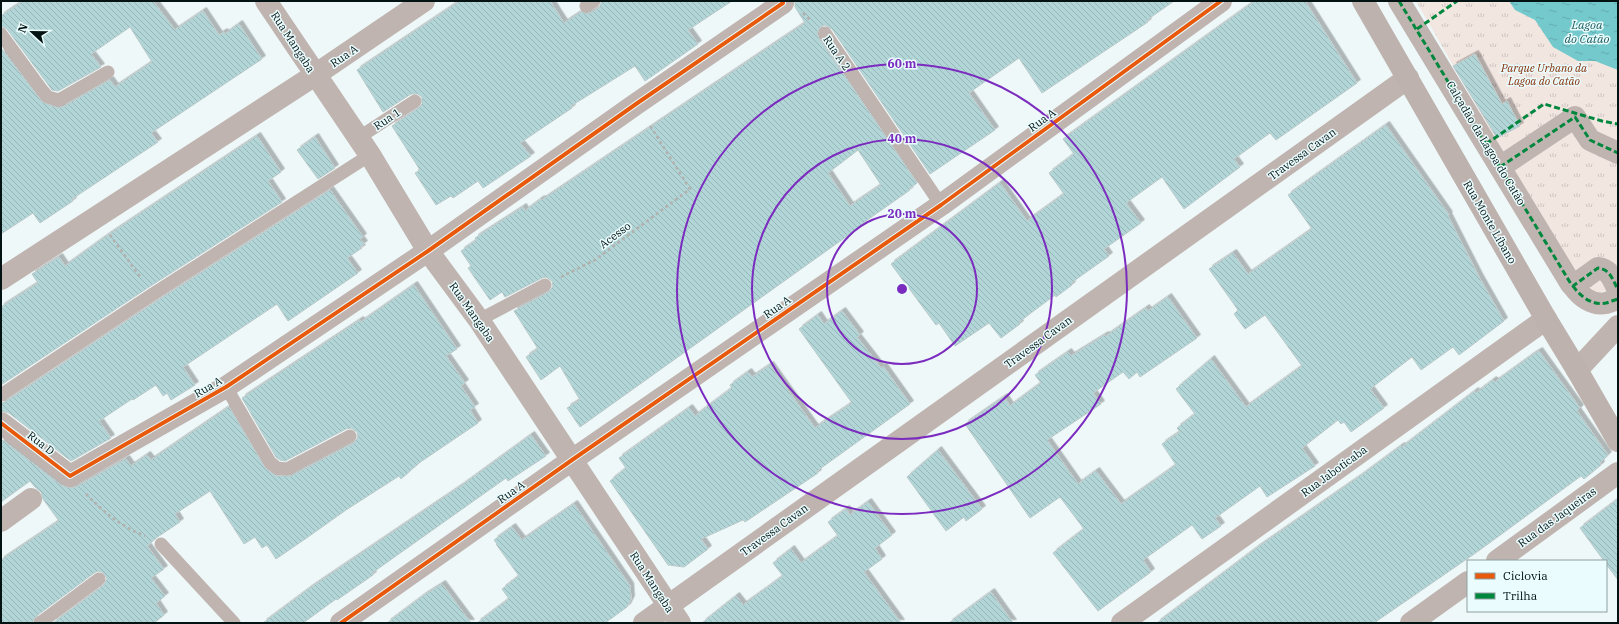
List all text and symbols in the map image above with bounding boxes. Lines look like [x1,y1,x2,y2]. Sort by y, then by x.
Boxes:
street label: Rua Mangaba [268,9,318,75]
north arrow [12,12,52,52]
water label: Lagoa do Catão [1564,17,1610,46]
text: N [15,21,31,35]
street label: Rua A 2 [820,33,854,73]
street label: Rua A [328,41,361,70]
text: 60 m [888,56,917,71]
park label: Parque Urbano da Lagoa do Catão [1500,61,1587,88]
street label: Calçadão da Lagoa do Catão [1443,78,1529,208]
street label: Rua 1 [371,105,403,133]
street label: Rua A [1026,105,1059,135]
street label: Travessa Cavan [1265,125,1339,183]
text: 40 m [888,131,917,146]
street label: Rua Monte Líbano [1460,178,1520,266]
text: 20 m [888,206,917,221]
street label: Acesso [596,219,634,251]
street label: Rua Mangaba [446,279,498,345]
centre of rings [895,282,909,296]
street label: Rua A [761,292,794,321]
street label: Travessa Cavan [1001,313,1075,371]
street label: Rua A [191,373,225,401]
street label: Rua D [25,428,57,458]
street label: Rua Jaboticaba [1298,442,1370,500]
street label: Rua A [495,477,528,506]
street label: Rua das Jaqueiras [1515,484,1599,550]
street label: Travessa Cavan [737,501,811,559]
street label: Rua Mangaba [627,549,677,615]
legend [1467,560,1607,612]
text: Ciclovia [1503,568,1548,583]
text: Trilha [1503,588,1538,603]

